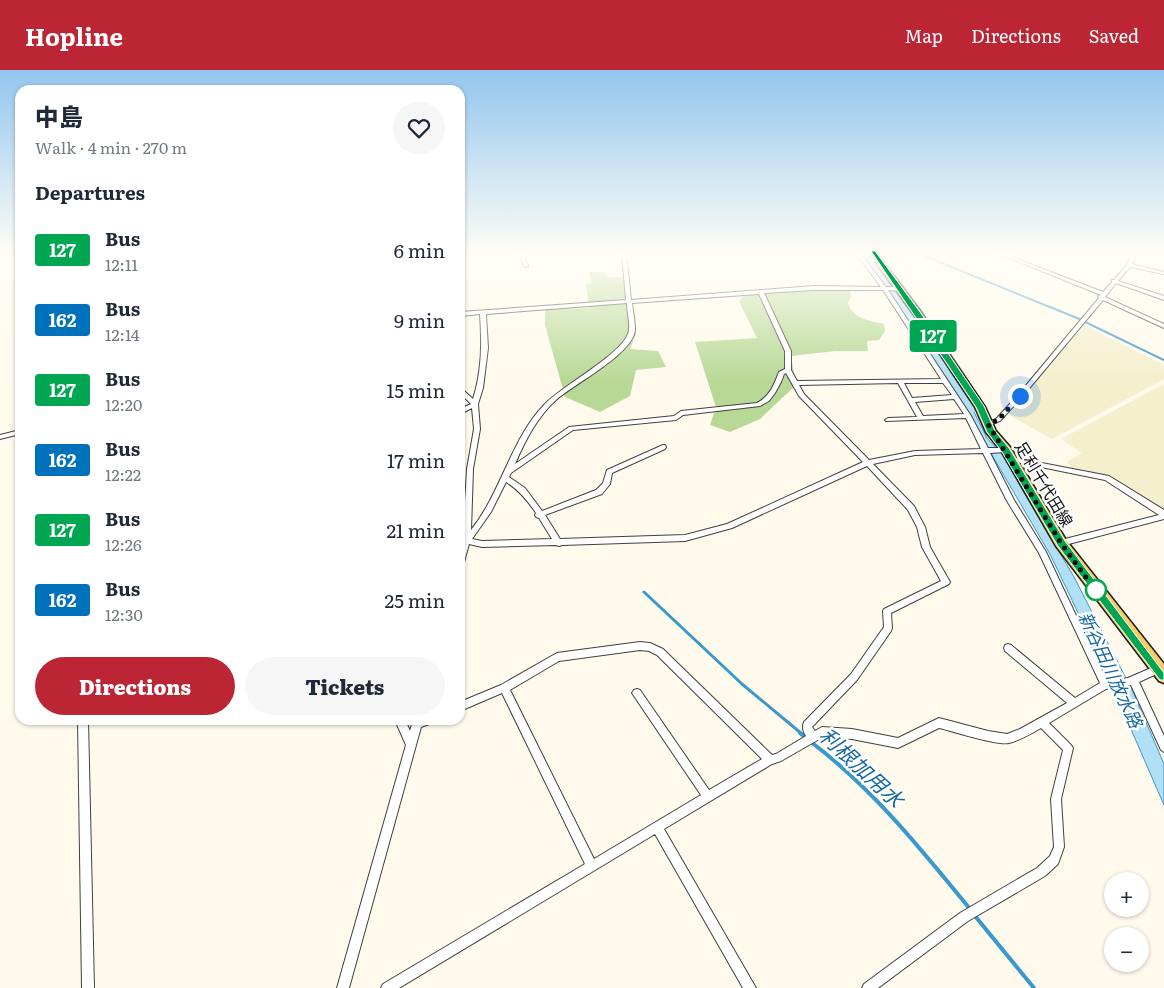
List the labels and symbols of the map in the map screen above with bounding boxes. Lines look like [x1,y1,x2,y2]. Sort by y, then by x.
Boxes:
line badge: 127 [904,320,962,352]
your location [1008,384,1033,409]
street label: 足利千代田線 [1010,436,1080,531]
unlabelled marker [1085,579,1107,601]
water label: 新谷田川放水路 [1072,607,1151,734]
water label: 利根加用水 [814,719,913,815]

